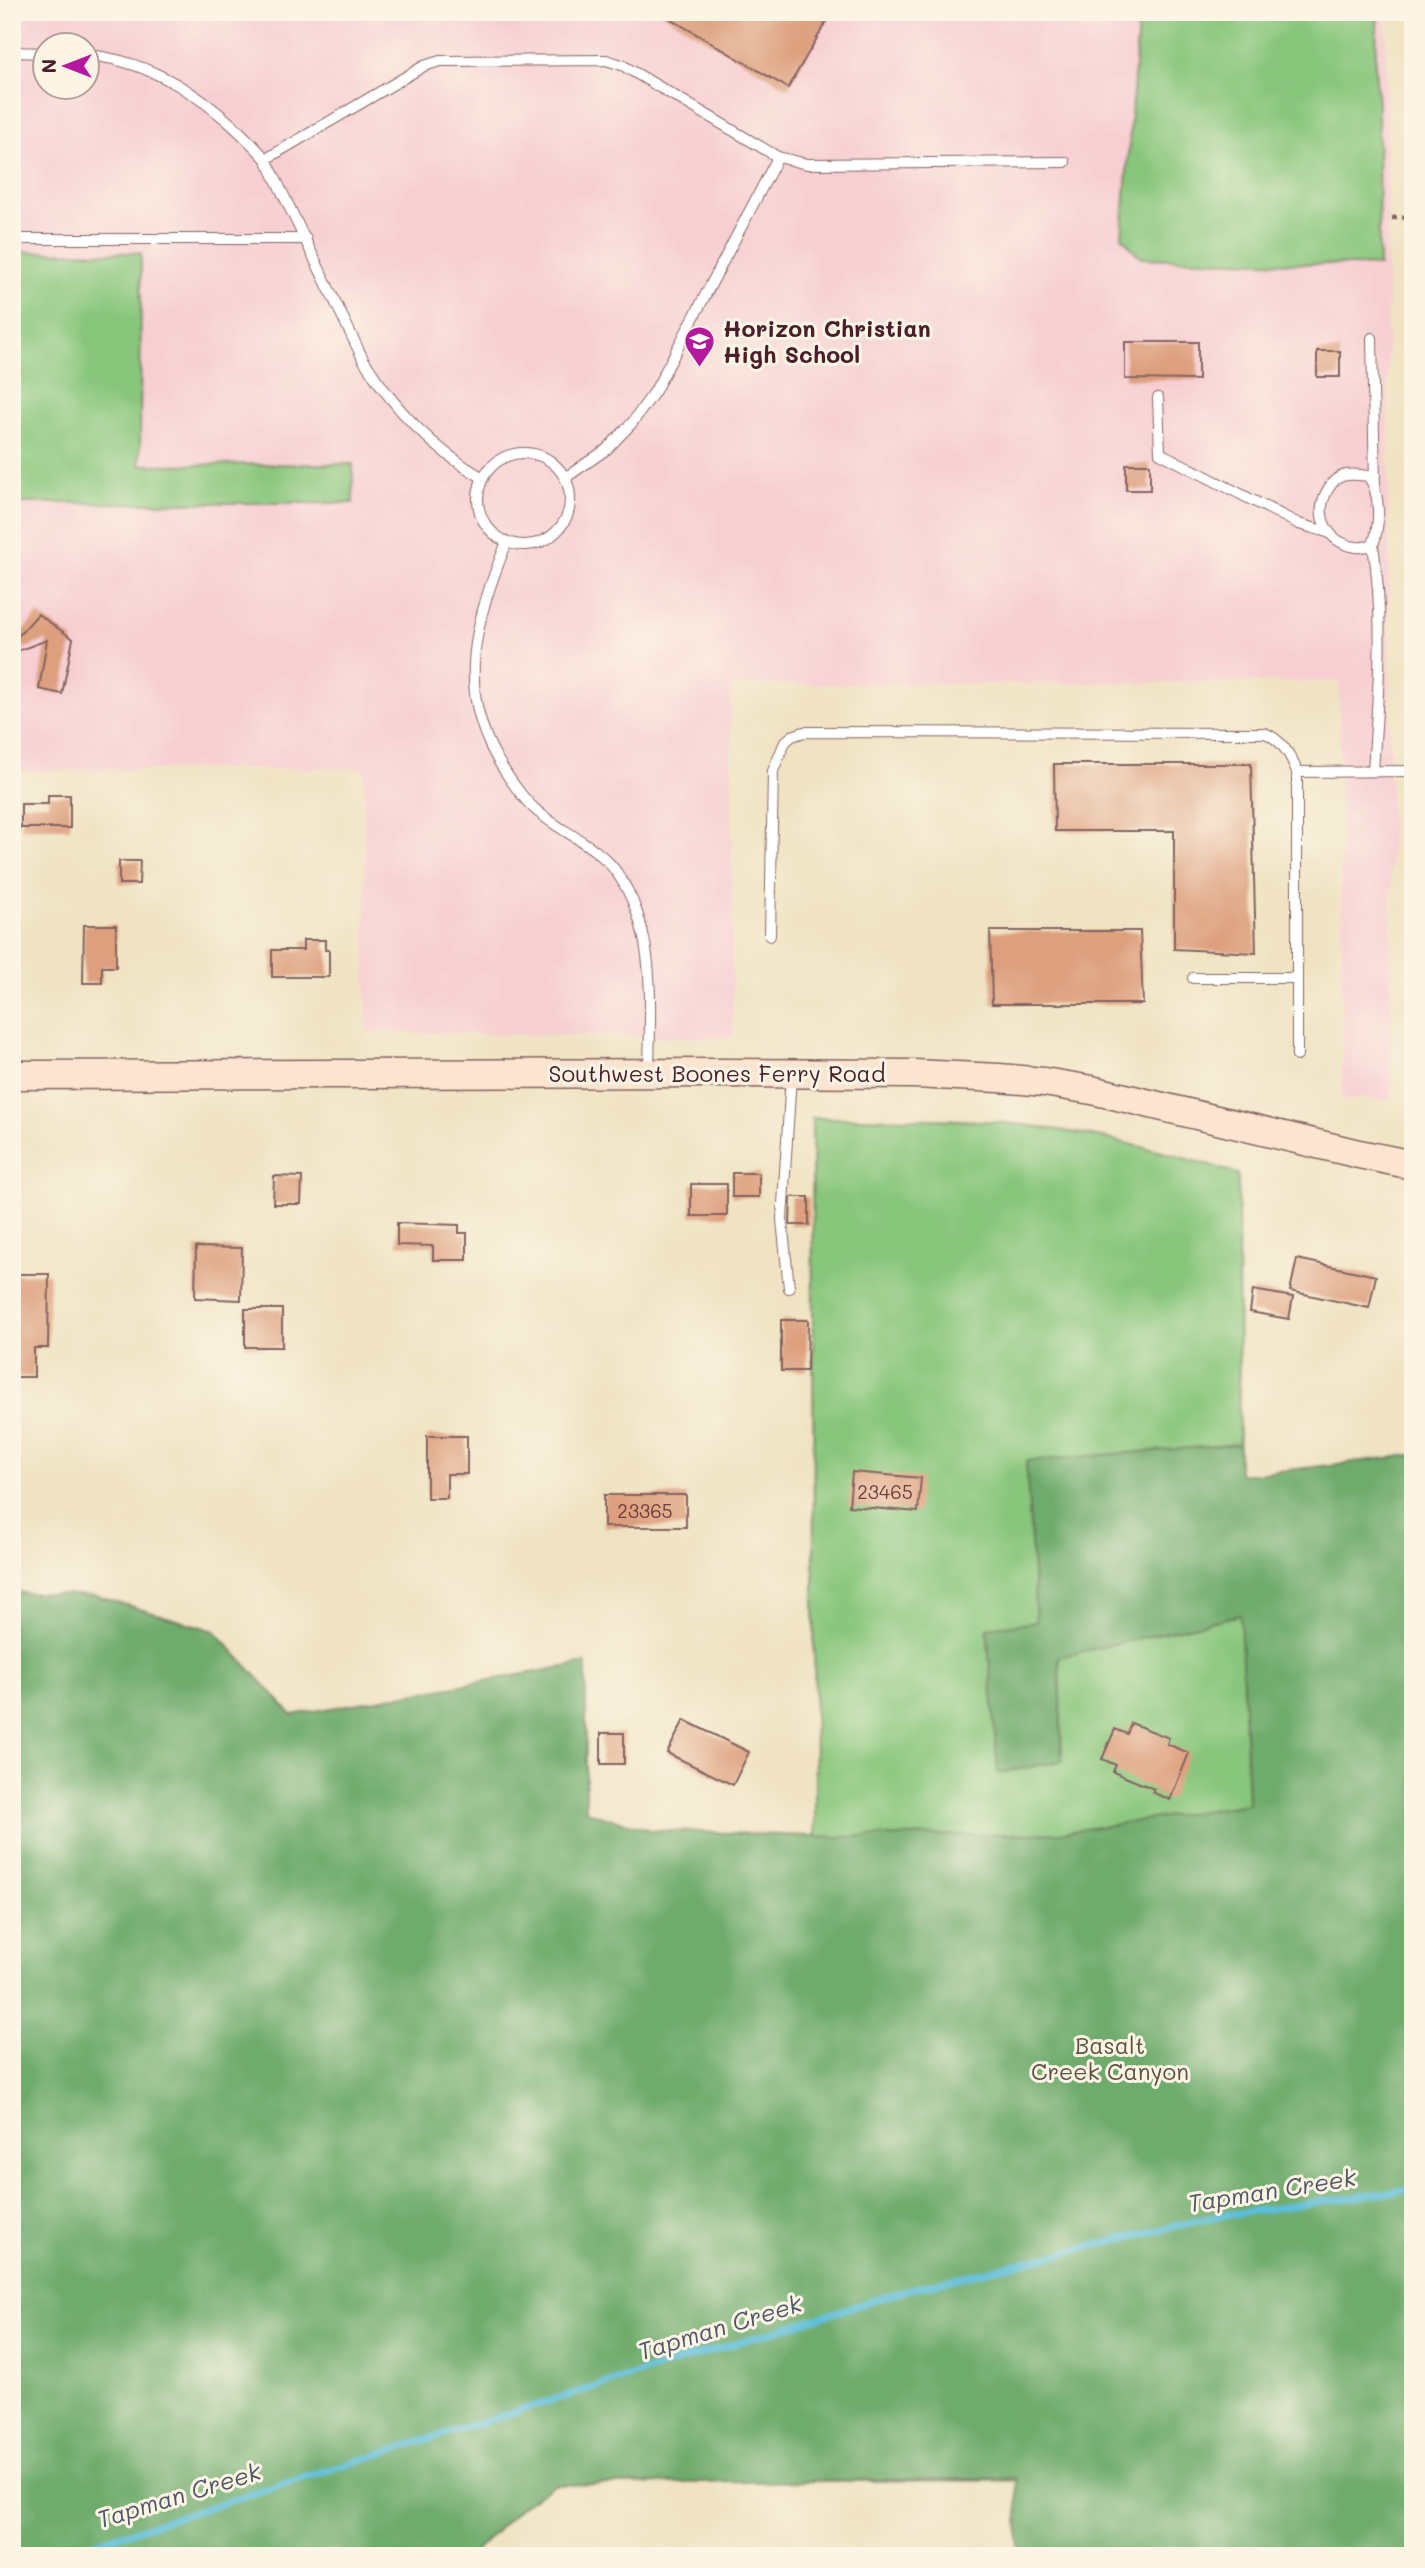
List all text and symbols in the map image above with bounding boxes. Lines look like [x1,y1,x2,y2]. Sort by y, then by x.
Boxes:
north arrow [32,32,102,102]
text: N [36,59,61,73]
place label: Horizon Christian High School [723,313,931,369]
school or university icon: Horizon Christian High School [683,325,717,369]
street label: Southwest Boones Ferry Road [549,1058,885,1088]
house number: 23465 [857,1479,913,1504]
house number: 23365 [617,1498,673,1523]
park label: Basalt Creek Canyon [1031,2030,1189,2086]
water label: Tapman Creek [1185,2161,1359,2218]
water label: Tapman Creek [634,2287,806,2366]
water label: Tapman Creek [93,2455,265,2534]

